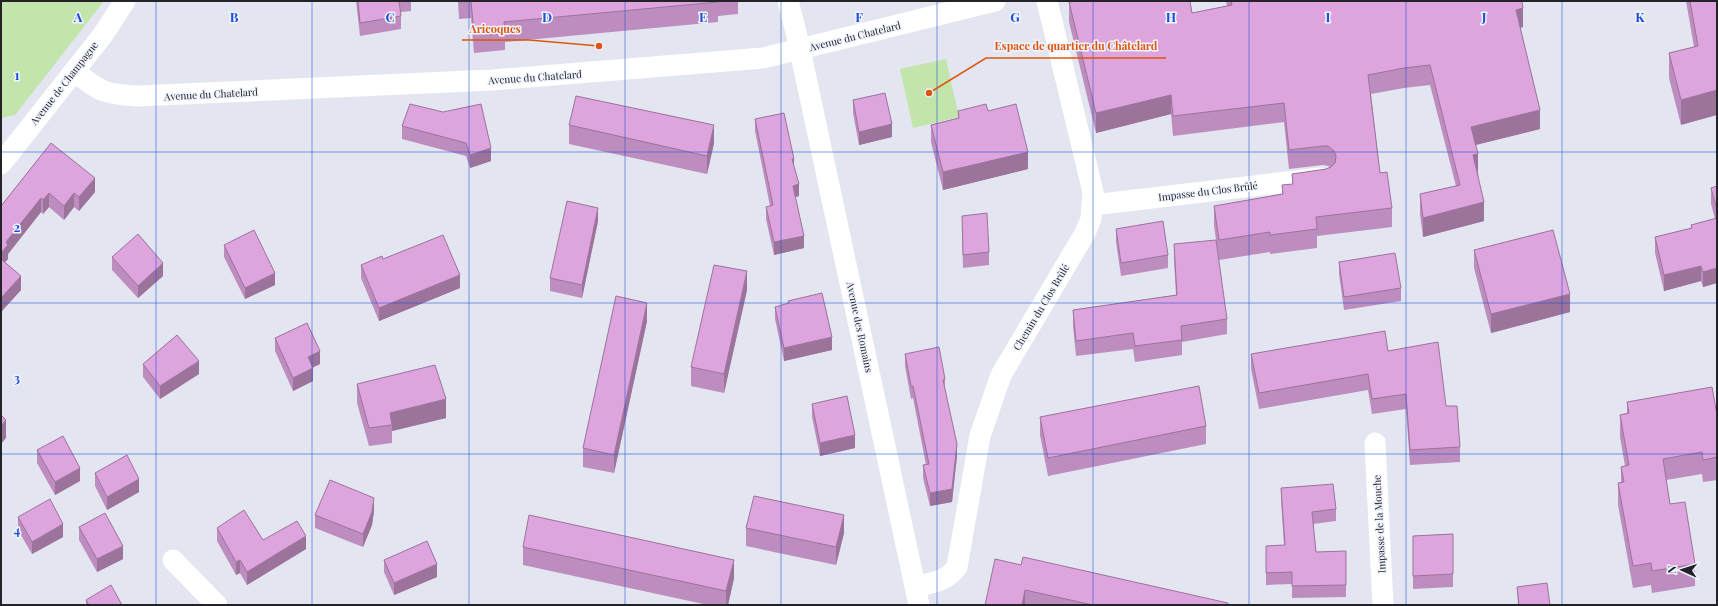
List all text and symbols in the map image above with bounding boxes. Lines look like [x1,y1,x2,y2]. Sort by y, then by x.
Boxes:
text: A [73,8,83,25]
text: B [230,8,239,25]
text: C [385,8,395,25]
text: D [542,8,552,25]
text: E [699,8,707,25]
text: F [855,8,863,25]
text: G [1010,8,1020,25]
text: H [1166,8,1176,25]
text: I [1326,8,1331,25]
text: J [1481,8,1487,25]
text: K [1635,8,1645,25]
callout: Aricoques [462,17,529,40]
street label: Avenue du Chatelard [807,18,902,54]
text: Aricoques [468,21,521,36]
callout: Espace de quartier du Châtelard [986,35,1166,58]
street label: Avenue de Champagne [26,38,101,129]
text: Espace de quartier du Châtelard [995,38,1158,53]
text: 1 [15,66,20,83]
street label: Avenue du Chatelard [487,67,582,87]
street label: Avenue du Chatelard [163,85,258,103]
street label: Impasse du Clos Brûlé [1158,178,1258,204]
text: 2 [14,218,21,235]
street label: Chemin du Clos Brûlé [1010,261,1072,353]
street label: Avenue des Romains [843,279,876,374]
text: 3 [14,369,20,386]
street label: Impasse de la Mouche [1369,474,1389,574]
text: 4 [14,521,21,538]
north arrow [1662,550,1702,590]
text: N [1664,565,1679,574]

